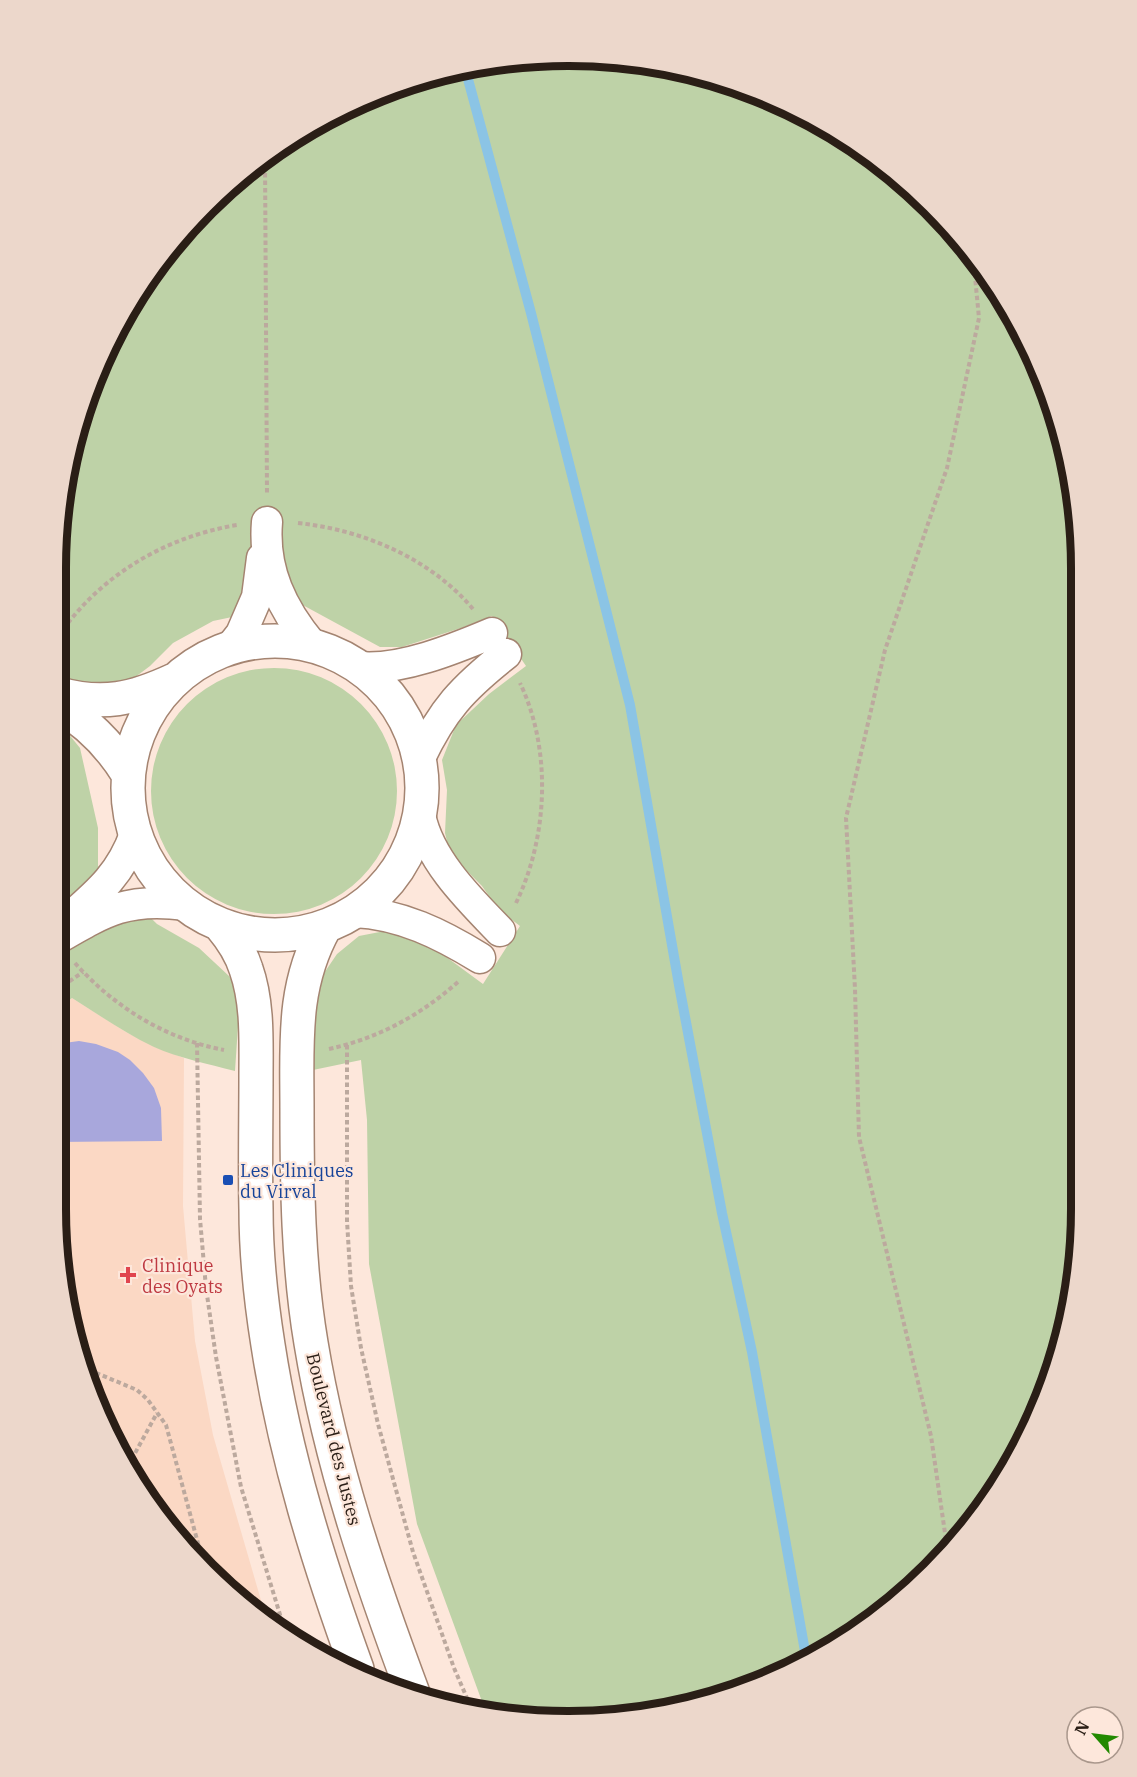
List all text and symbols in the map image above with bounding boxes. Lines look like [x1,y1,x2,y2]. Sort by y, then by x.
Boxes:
place label: Les Cliniques du Virval [240,1159,354,1203]
marker: Les Cliniques du Virval [221,1173,235,1187]
place label: Clinique des Oyats [142,1254,223,1298]
marker: Clinique des Oyats [119,1266,137,1284]
street label: Boulevard des Justes [301,1350,367,1528]
north arrow [1065,1705,1125,1765]
text: N [1070,1718,1094,1738]

